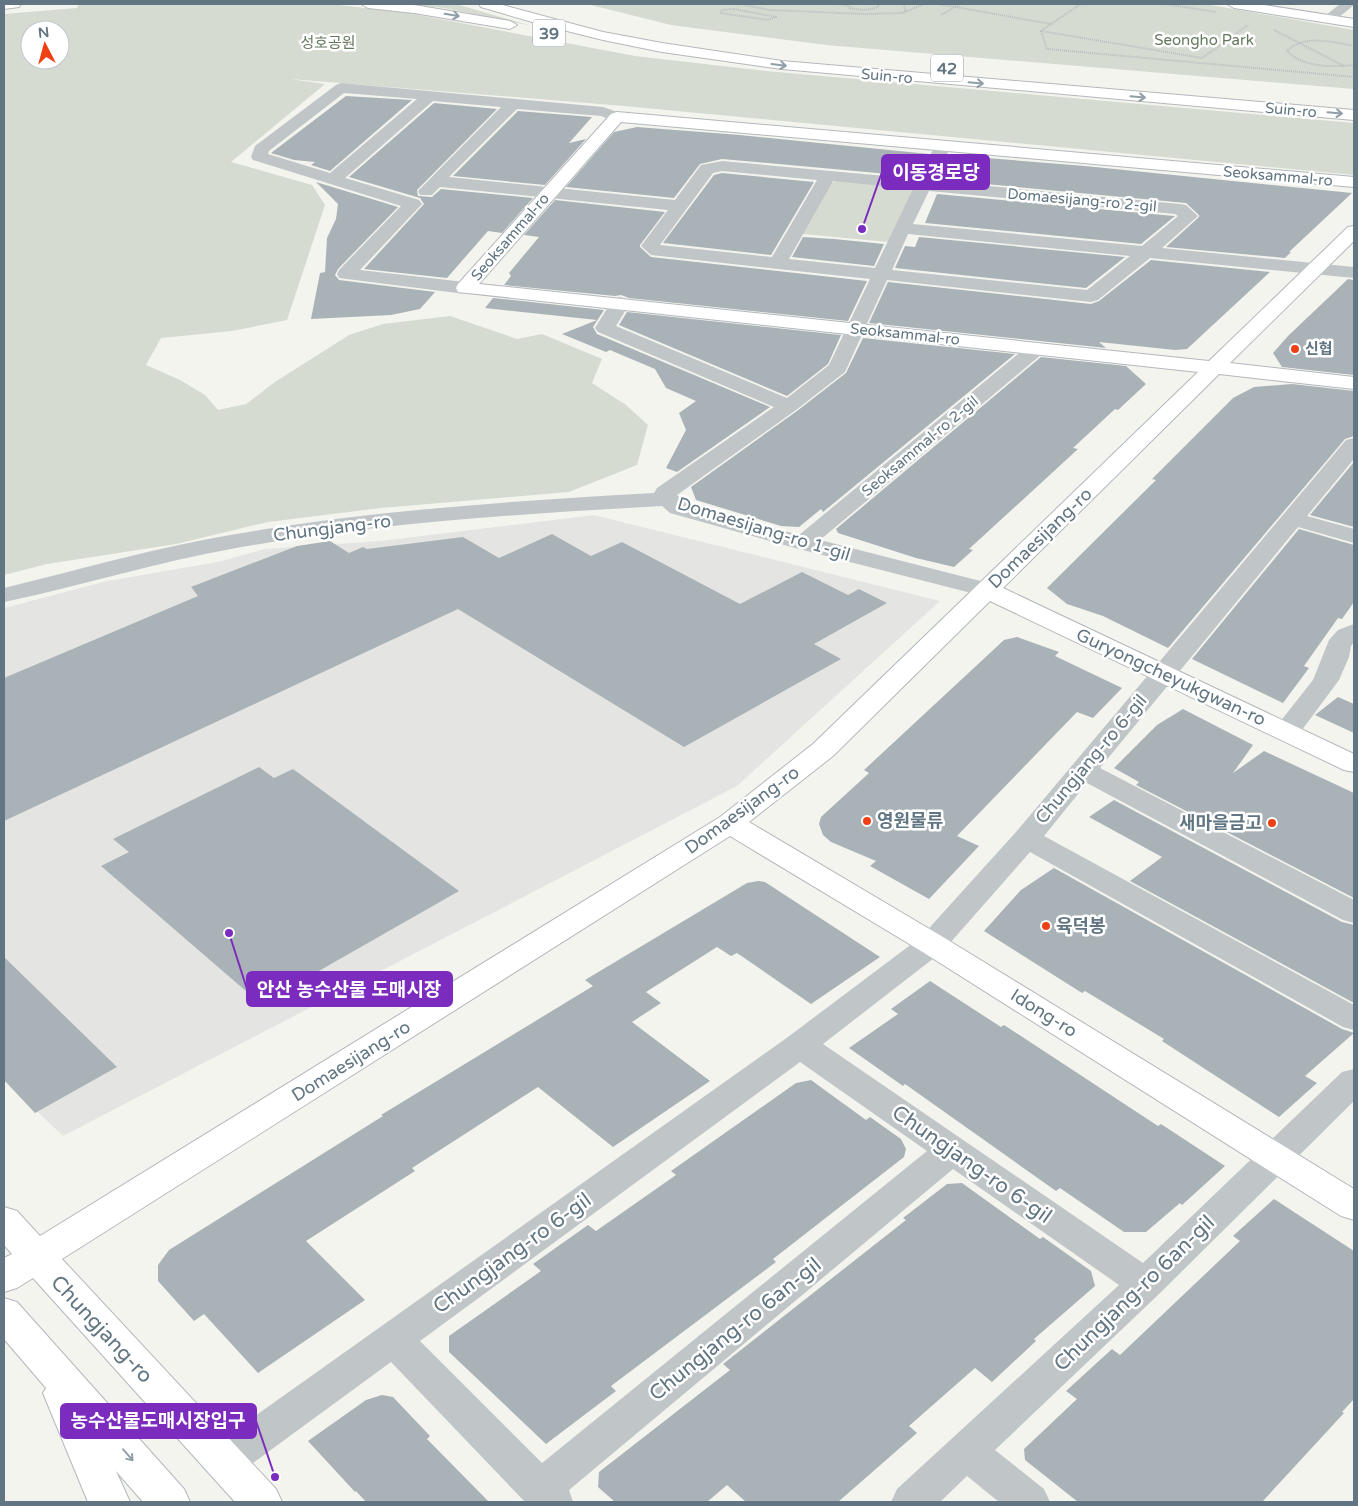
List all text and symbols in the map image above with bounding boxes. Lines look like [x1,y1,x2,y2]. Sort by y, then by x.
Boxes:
one-way arrow [443,10,459,20]
road number: 39 [533,19,565,46]
north arrow [20,20,70,70]
text: N [37,24,50,42]
park label: Seongho Park [1154,31,1254,49]
park label: 성호공원 [300,34,356,52]
road number: 42 [931,54,963,82]
one-way arrow [771,60,787,70]
street label: Suin-ro [860,65,914,87]
one-way arrow [967,79,983,88]
one-way arrow [1129,92,1145,102]
street label: Suin-ro [1264,99,1318,121]
one-way arrow [1326,109,1342,118]
callout: 이동경로당 [882,155,989,189]
text: 이동경로당 [892,162,980,184]
street label: Seoksammal-ro [1222,162,1334,190]
street label: Domaesijang-ro 2-gil [1007,185,1157,215]
street label: Seoksammal-ro [467,190,553,284]
street label: Seoksammal-ro [849,319,961,349]
place label: 신협 [1305,340,1333,358]
marker: 신협 [1289,343,1301,355]
street label: Seoksammal-ro 2-gil [858,392,982,500]
street label: Domaesijang-ro [983,483,1097,593]
street label: Domaesijang-ro 1-gil [675,492,853,566]
street label: Chungjang-ro [272,510,392,546]
street label: Guryongcheyukgwan-ro [1073,623,1269,731]
street label: Chungjang-ro 6-gil [1030,690,1152,828]
street label: Domaesijang-ro [681,761,804,859]
place label: 영원물류 [877,810,943,832]
place label: 새마을금고 [1179,812,1262,834]
marker: 영원물류 [861,815,873,827]
marker: 새마을금고 [1266,817,1278,829]
place label: 육덕봉 [1056,915,1106,937]
marker: 육덕봉 [1040,920,1052,932]
callout: 안산 농수산물 도매시장 [247,972,452,1006]
text: 안산 농수산물 도매시장 [257,979,441,1001]
street label: Idong-ro [1007,984,1081,1042]
street label: Domaesijang-ro [288,1016,415,1106]
street label: Chungjang-ro 6-gil [887,1100,1056,1229]
street label: Chungjang-ro 6-gil [428,1188,596,1319]
street label: Chungjang-ro 6an-gil [1049,1210,1220,1377]
street label: Chungjang-ro 6an-gil [644,1252,826,1406]
street label: Chungjang-ro [45,1270,158,1388]
callout: 농수산물도매시장입구 [61,1404,256,1438]
text: 농수산물도매시장입구 [71,1410,245,1432]
one-way arrow [122,1449,134,1462]

